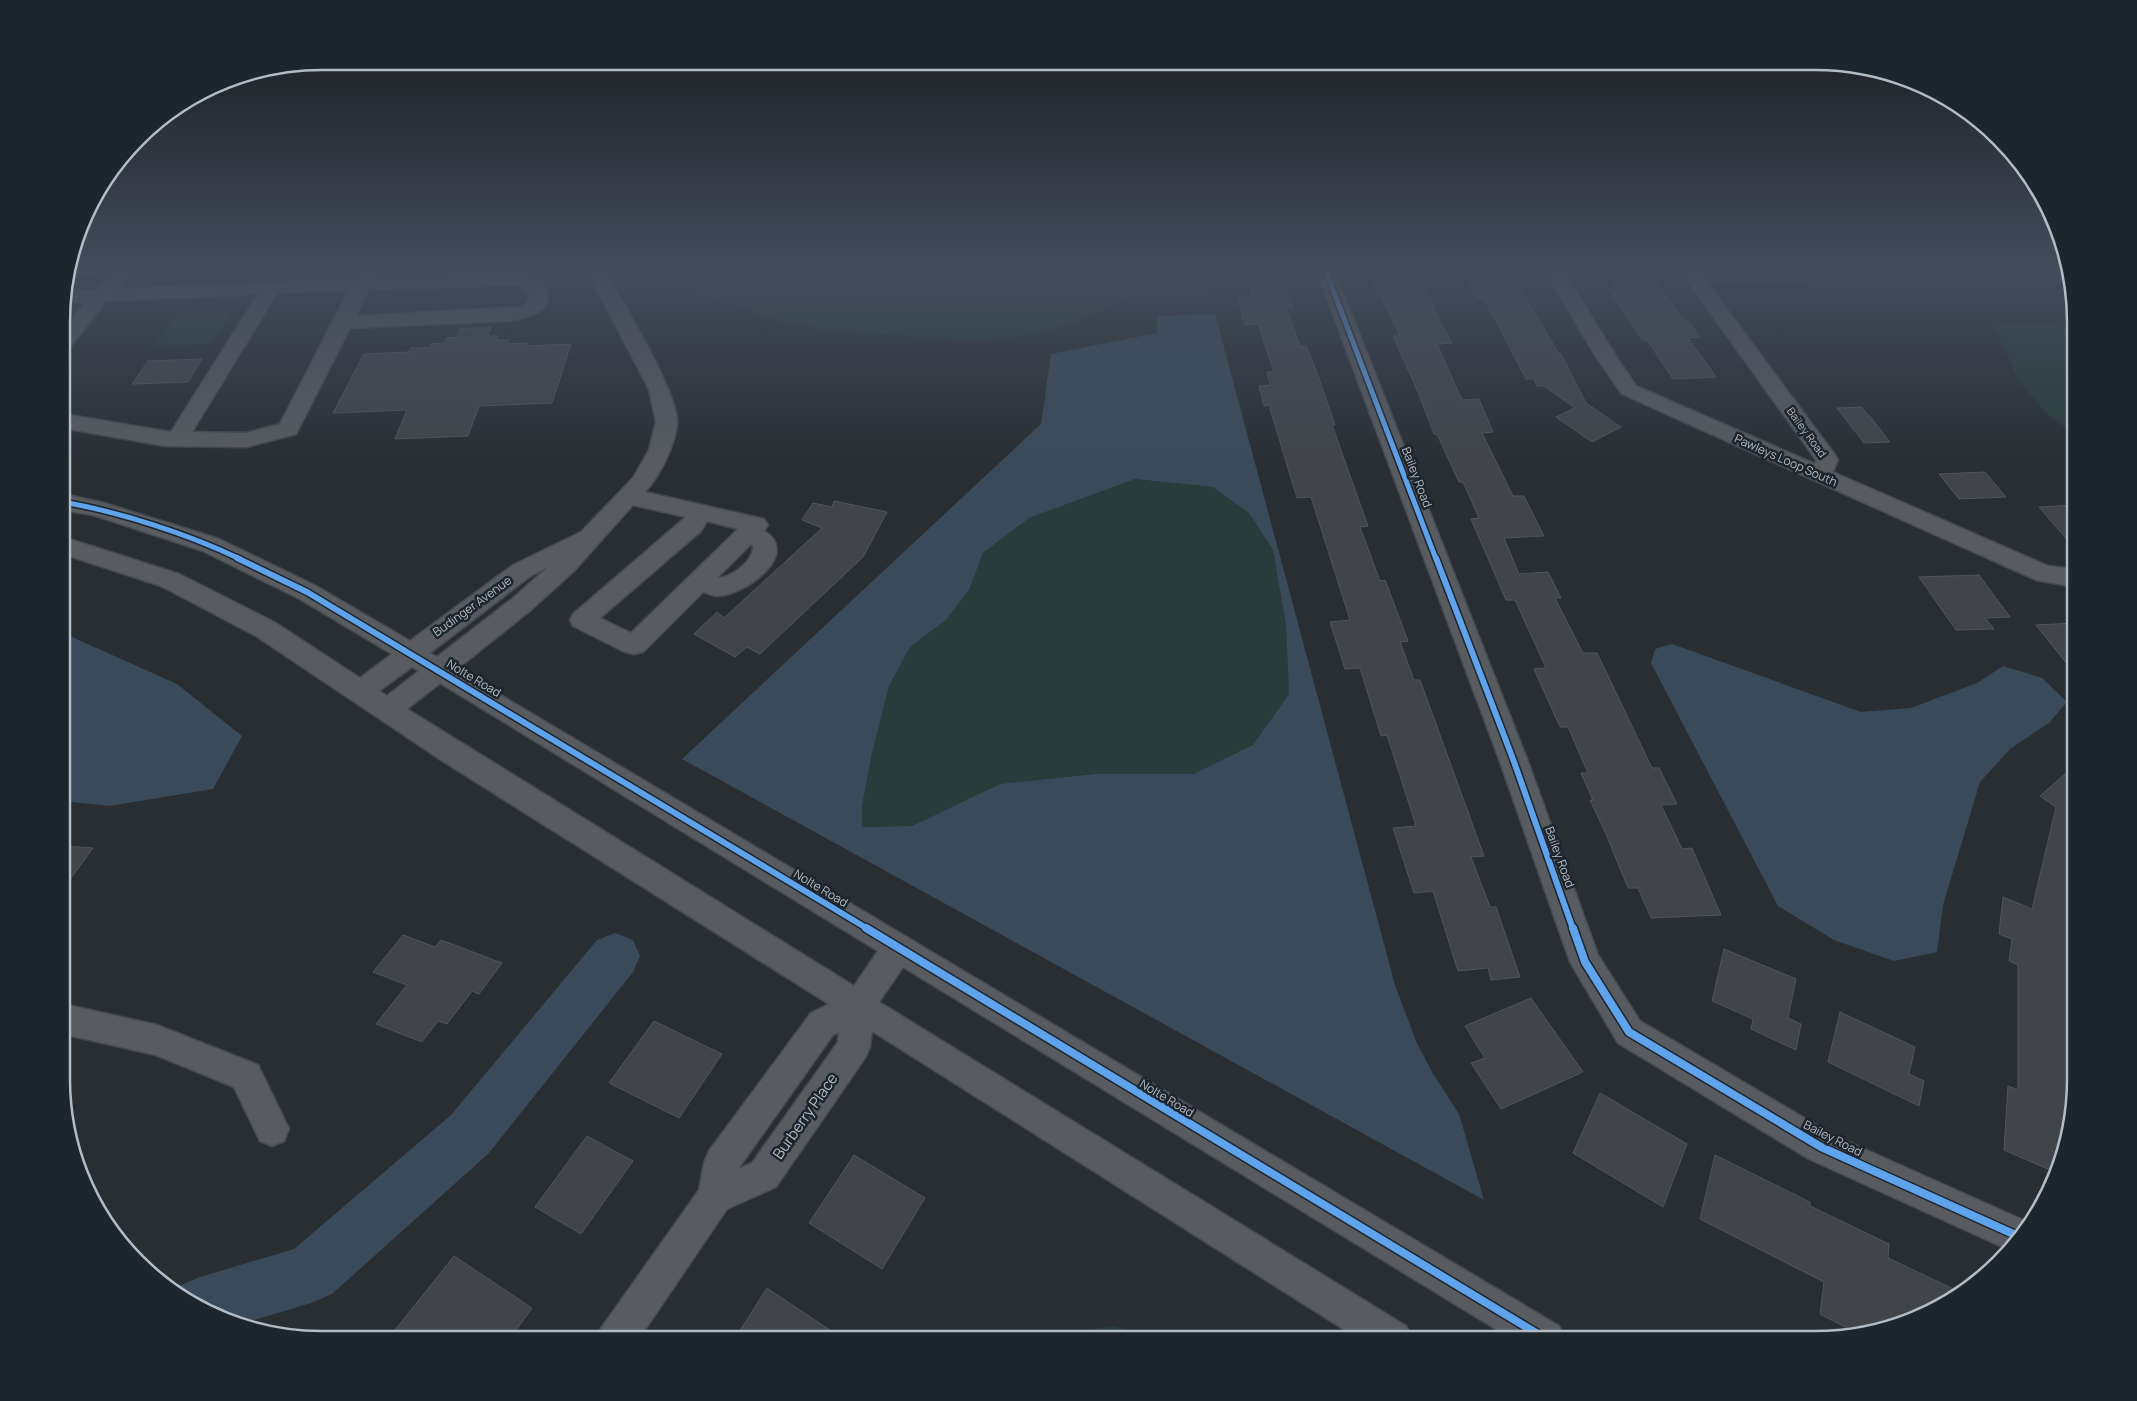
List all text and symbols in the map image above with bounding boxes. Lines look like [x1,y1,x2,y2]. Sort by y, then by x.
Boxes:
street label: Bailey Road [1784,404,1830,460]
street label: Pawleys Loop South [1732,430,1840,490]
street label: Bailey Road [1398,444,1436,510]
street label: Budinger Avenue [429,572,515,640]
street label: Nolte Road [444,655,504,701]
street label: Bailey Road [1541,824,1579,890]
street label: Nolte Road [791,865,851,911]
street label: Burberry Place [768,1069,843,1163]
street label: Nolte Road [1137,1075,1197,1121]
street label: Bailey Road [1801,1116,1865,1160]

